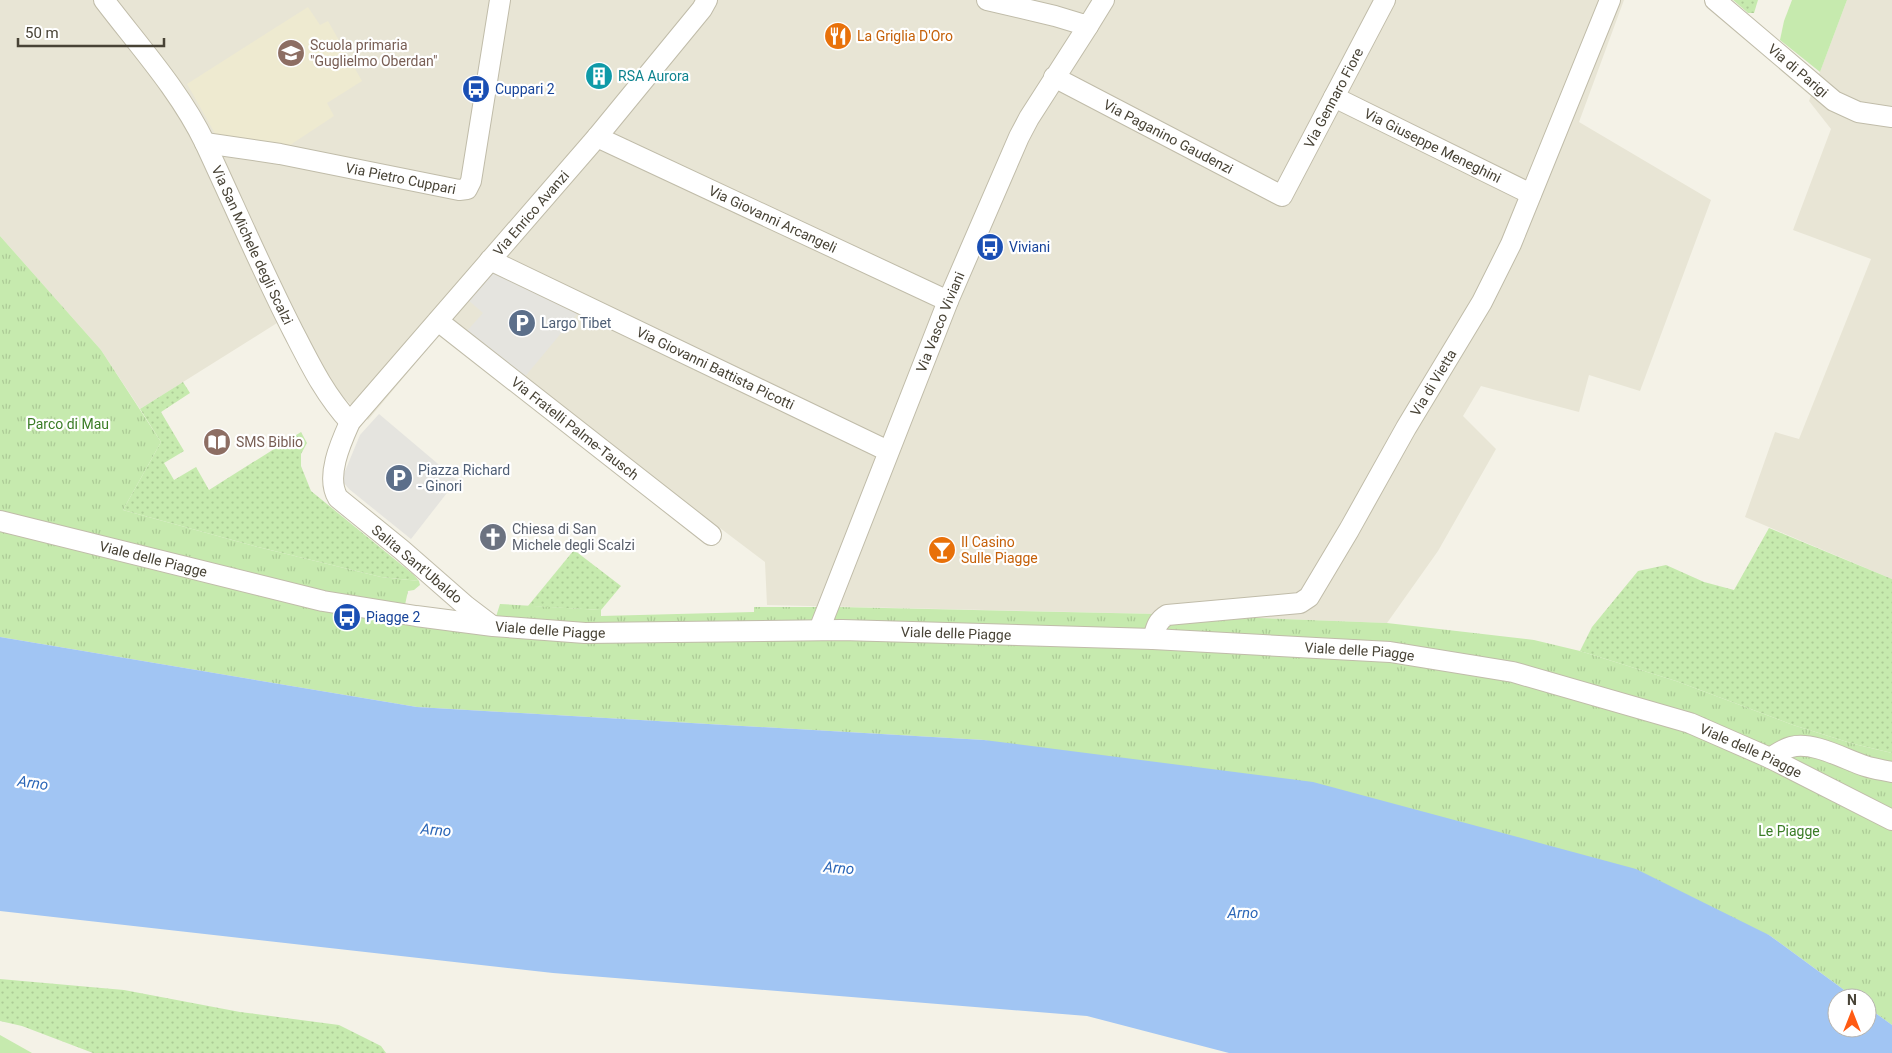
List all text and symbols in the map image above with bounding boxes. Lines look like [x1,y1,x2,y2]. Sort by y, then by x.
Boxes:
scale bar [18,15,164,47]
restaurant icon: La Griglia D'Oro [823,21,853,51]
text: 50 m [25,24,59,42]
place label: La Griglia D'Oro [857,28,953,44]
place label: Scuola primaria "Guglielmo Oberdan" [310,37,438,69]
school or university icon: Scuola primaria "Guglielmo Oberdan" [276,38,306,68]
street label: Via di Parigi [1765,40,1832,101]
street label: Via Gennaro Fiore [1301,45,1366,151]
building icon: RSA Aurora [584,61,614,91]
place label: RSA Aurora [618,68,689,84]
bus stop icon: Cuppari 2 [461,74,491,104]
place label: Cuppari 2 [495,81,555,97]
street label: Via Paganino Gaudenzi [1101,96,1236,177]
street label: Via Giuseppe Meneghini [1362,105,1504,186]
street label: Via Pietro Cuppari [344,159,457,197]
street label: Via San Michele degli Scalzi [209,163,296,327]
street label: Via Enrico Avanzi [490,167,572,259]
street label: Via Giovanni Arcangeli [706,182,839,256]
bus stop icon: Viviani [975,232,1005,262]
place label: Viviani [1009,239,1050,255]
street label: Via Vasco Viviani [913,269,968,375]
parking icon: Largo Tibet [507,308,537,338]
place label: Largo Tibet [541,315,612,331]
street label: Via Giovanni Battista Picotti [634,324,797,413]
street label: Via di Vietta [1407,346,1460,419]
street label: Via Fratelli Palme-Tausch [508,373,642,483]
park label: Parco di Mau [27,416,109,432]
library icon: SMS Biblio [202,427,232,457]
place label: SMS Biblio [236,434,303,450]
place label: Piazza Richard - Ginori [418,462,510,494]
parking icon: Piazza Richard - Ginori [384,463,414,493]
place label: Chiesa di San Michele degli Scalzi [512,521,635,553]
street label: Salita Sant'Ubaldo [369,522,465,606]
church icon: Chiesa di San Michele degli Scalzi [478,522,508,552]
place label: Il Casino Sulle Piagge [961,534,1038,566]
bar icon: Il Casino Sulle Piagge [927,535,957,565]
street label: Viale delle Piagge [98,538,209,580]
bus stop icon: Piagge 2 [332,602,362,632]
place label: Piagge 2 [366,609,420,625]
street label: Viale delle Piagge [495,618,605,641]
street label: Viale delle Piagge [901,624,1011,643]
street label: Viale delle Piagge [1304,639,1416,664]
street label: Viale delle Piagge [1697,720,1805,781]
water label: Arno [16,772,49,794]
water label: Arno [419,820,452,840]
park label: Le Piagge [1758,823,1820,839]
water label: Arno [822,858,855,878]
water label: Arno [1227,904,1258,922]
north arrow [1827,988,1877,1038]
text: N [1847,992,1857,1008]

